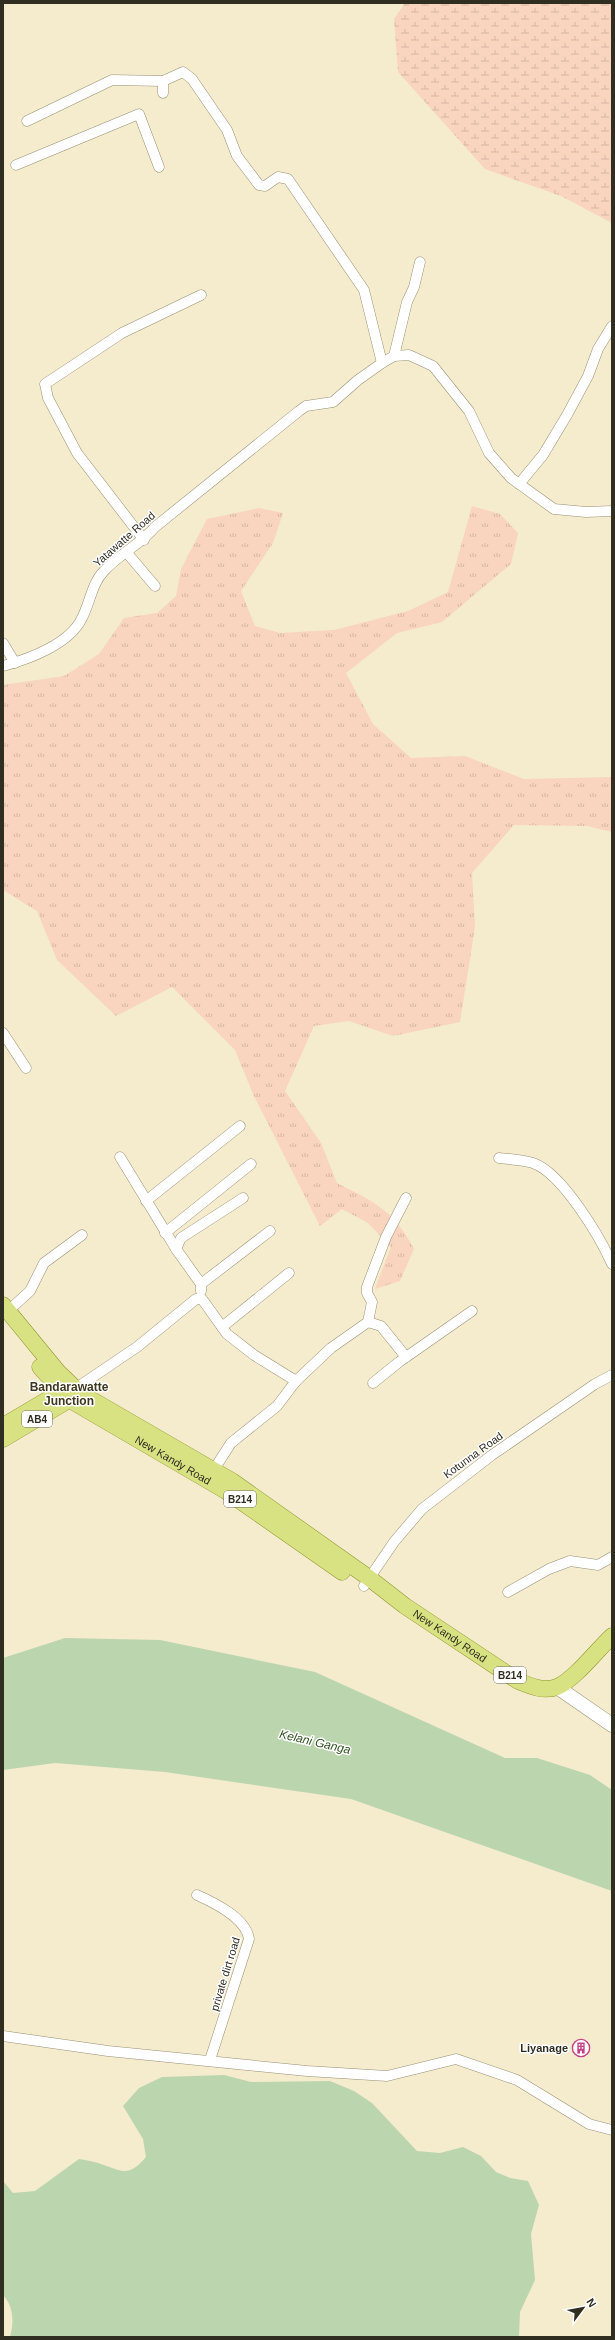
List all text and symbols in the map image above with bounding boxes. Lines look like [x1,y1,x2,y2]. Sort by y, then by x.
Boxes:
street label: Yatawatte Road [91,509,157,569]
district label: Bandarawatte Junction [30,1380,109,1408]
road number: AB4 [22,1411,52,1427]
street label: Kotunna Road [441,1429,505,1481]
street label: New Kandy Road [133,1433,213,1487]
road number: B214 [224,1491,256,1507]
street label: New Kandy Road [411,1607,489,1664]
road number: B214 [494,1667,526,1683]
water label: Kelani Ganga [278,1727,352,1757]
street label: private dirt road [208,1936,242,2012]
building icon: Liyanage [571,2038,591,2058]
place label: Liyanage [520,2042,568,2054]
north arrow [563,2288,603,2328]
text: N [584,2296,599,2309]

